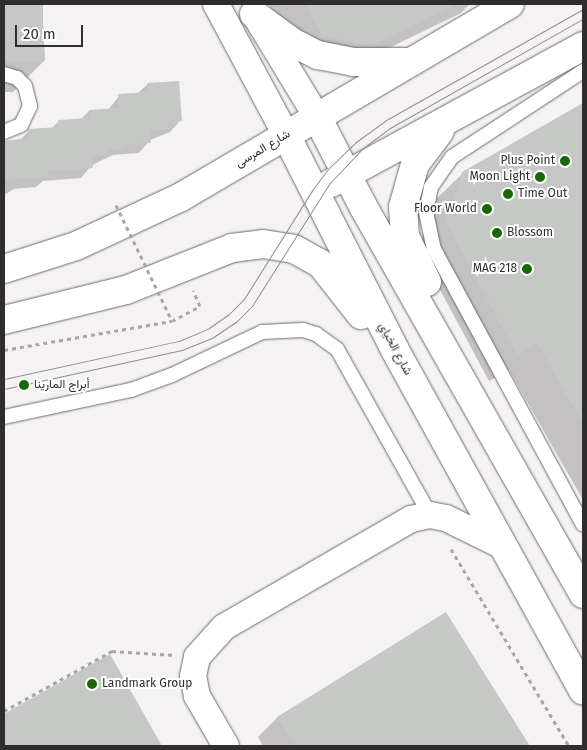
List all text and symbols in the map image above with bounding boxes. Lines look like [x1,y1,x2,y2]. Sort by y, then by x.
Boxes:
scale bar [18,15,85,47]
text: 20 m [23,25,56,43]
street label: شارع المرسى [233,127,293,171]
place label: Plus Point [500,154,555,168]
marker: Plus Point [559,155,571,167]
place label: Moon Light [469,170,530,184]
marker: Moon Light [534,171,546,183]
place label: Time Out [518,187,567,201]
marker: Time Out [502,188,514,200]
place label: Floor World [414,202,477,216]
marker: Floor World [481,203,493,215]
place label: Blossom [507,226,553,240]
marker: Blossom [491,227,503,239]
place label: MAG 218 [473,262,517,276]
marker: MAG 218 [521,263,533,275]
street label: شارع الخياي [375,320,415,378]
place label: أبراج المارينا [34,378,89,392]
marker: أبراج المارينا [18,379,30,391]
place label: Landmark Group [102,677,192,691]
marker: Landmark Group [86,678,98,690]

